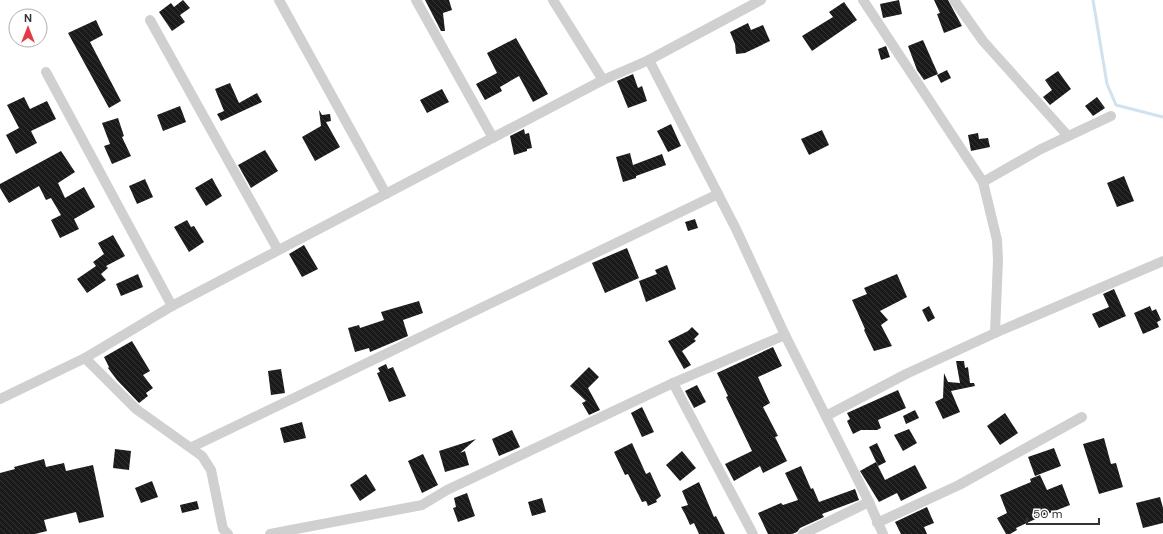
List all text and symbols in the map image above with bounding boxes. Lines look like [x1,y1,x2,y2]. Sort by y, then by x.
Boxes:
north arrow [8,8,48,48]
text: N [24,11,32,25]
scale bar [1027,500,1099,526]
text: 50 m [1033,506,1062,522]

